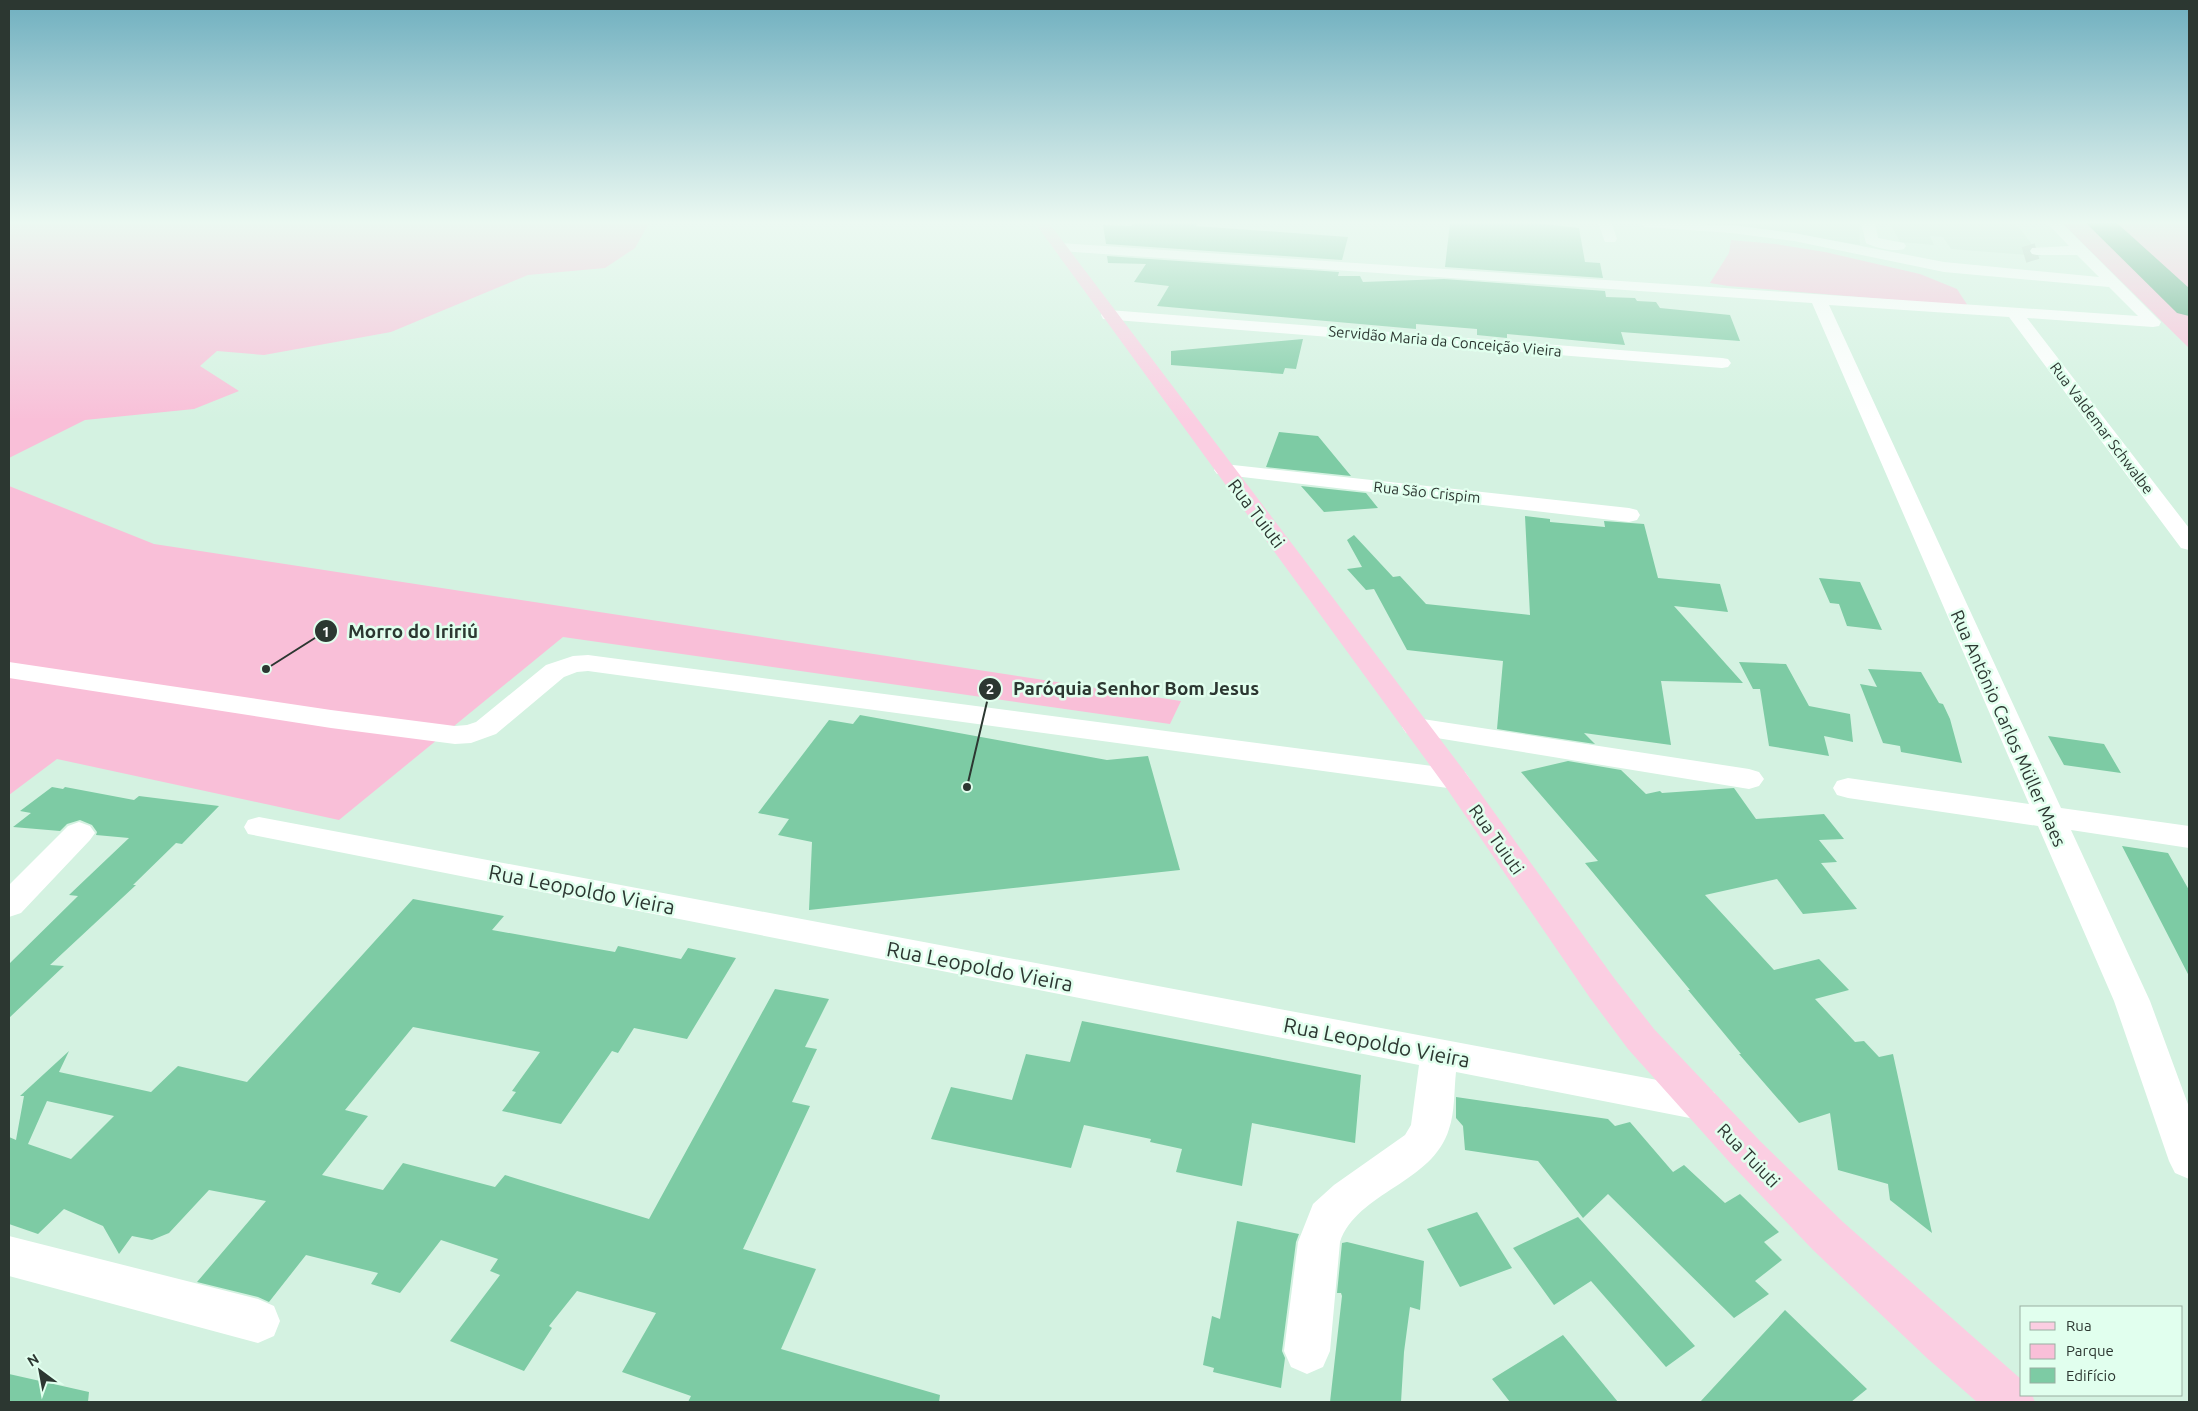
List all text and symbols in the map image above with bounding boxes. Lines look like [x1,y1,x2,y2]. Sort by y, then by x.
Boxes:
street label: Servidão Maria da Conceição Vieira [1328,322,1562,360]
street label: Rua Valdemar Schwalbe [2047,359,2157,497]
street label: Rua Tuiuti [1225,475,1289,551]
street label: Rua São Crispim [1373,478,1481,506]
street label: Rua Antônio Carlos Müller Maes [1948,607,2070,850]
callout: Morro do Iririú [313,614,488,648]
text: Morro do Iririú [348,620,478,642]
text: 1 [322,623,330,640]
callout: Paróquia Senhor Bom Jesus [977,672,1269,706]
text: Paróquia Senhor Bom Jesus [1013,677,1259,699]
text: 2 [986,680,994,697]
street label: Rua Tuiuti [1466,800,1528,878]
street label: Rua Leopoldo Vieira [487,859,677,919]
street label: Rua Leopoldo Vieira [885,936,1075,996]
street label: Rua Leopoldo Vieira [1282,1012,1472,1072]
street label: Rua Tuiuti [1714,1119,1784,1191]
legend [2020,1306,2183,1396]
text: Rua [2066,1317,2092,1334]
text: Parque [2066,1342,2114,1359]
north arrow [15,1346,65,1396]
text: N [24,1350,42,1370]
text: Edifício [2066,1367,2116,1384]

